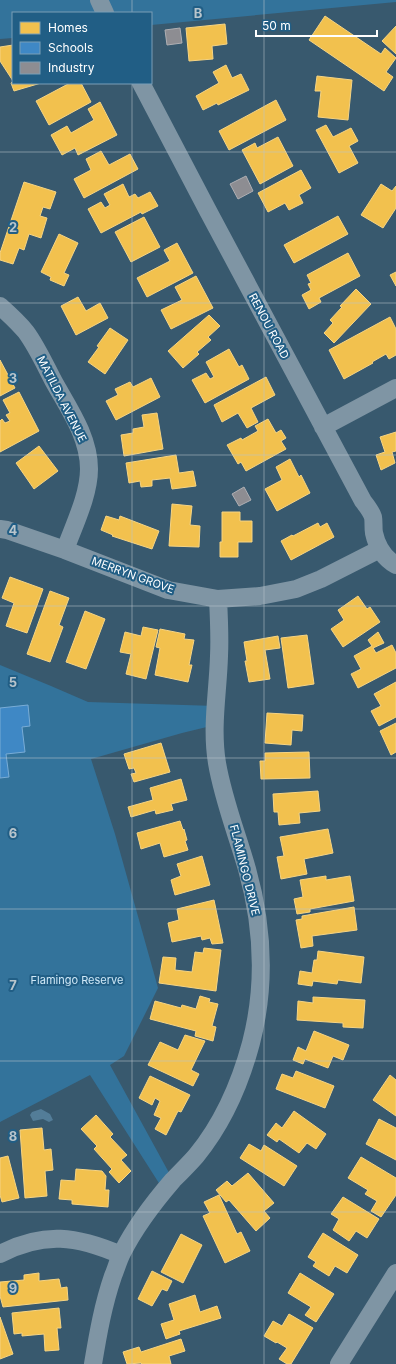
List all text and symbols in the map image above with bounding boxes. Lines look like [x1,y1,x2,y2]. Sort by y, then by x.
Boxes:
text: B [194,5,203,21]
legend [12,12,152,84]
scale bar [256,12,377,38]
text: 50 m [262,18,291,33]
text: Homes [48,20,88,35]
text: Schools [48,40,93,55]
text: Industry [48,60,95,75]
text: 2 [9,219,17,235]
street label: RENOU ROAD [246,291,292,361]
street label: MATILDA AVENUE [34,353,90,445]
text: 3 [9,370,17,386]
text: 4 [9,522,18,538]
street label: MERRYN GROVE [90,554,176,596]
text: 5 [9,674,17,690]
street label: FLAMINGO DRIVE [227,823,263,917]
text: 6 [9,825,17,841]
park label: Flamingo Reserve [31,973,123,987]
text: 7 [9,977,17,993]
text: 8 [9,1128,17,1144]
text: 9 [9,1280,17,1296]

